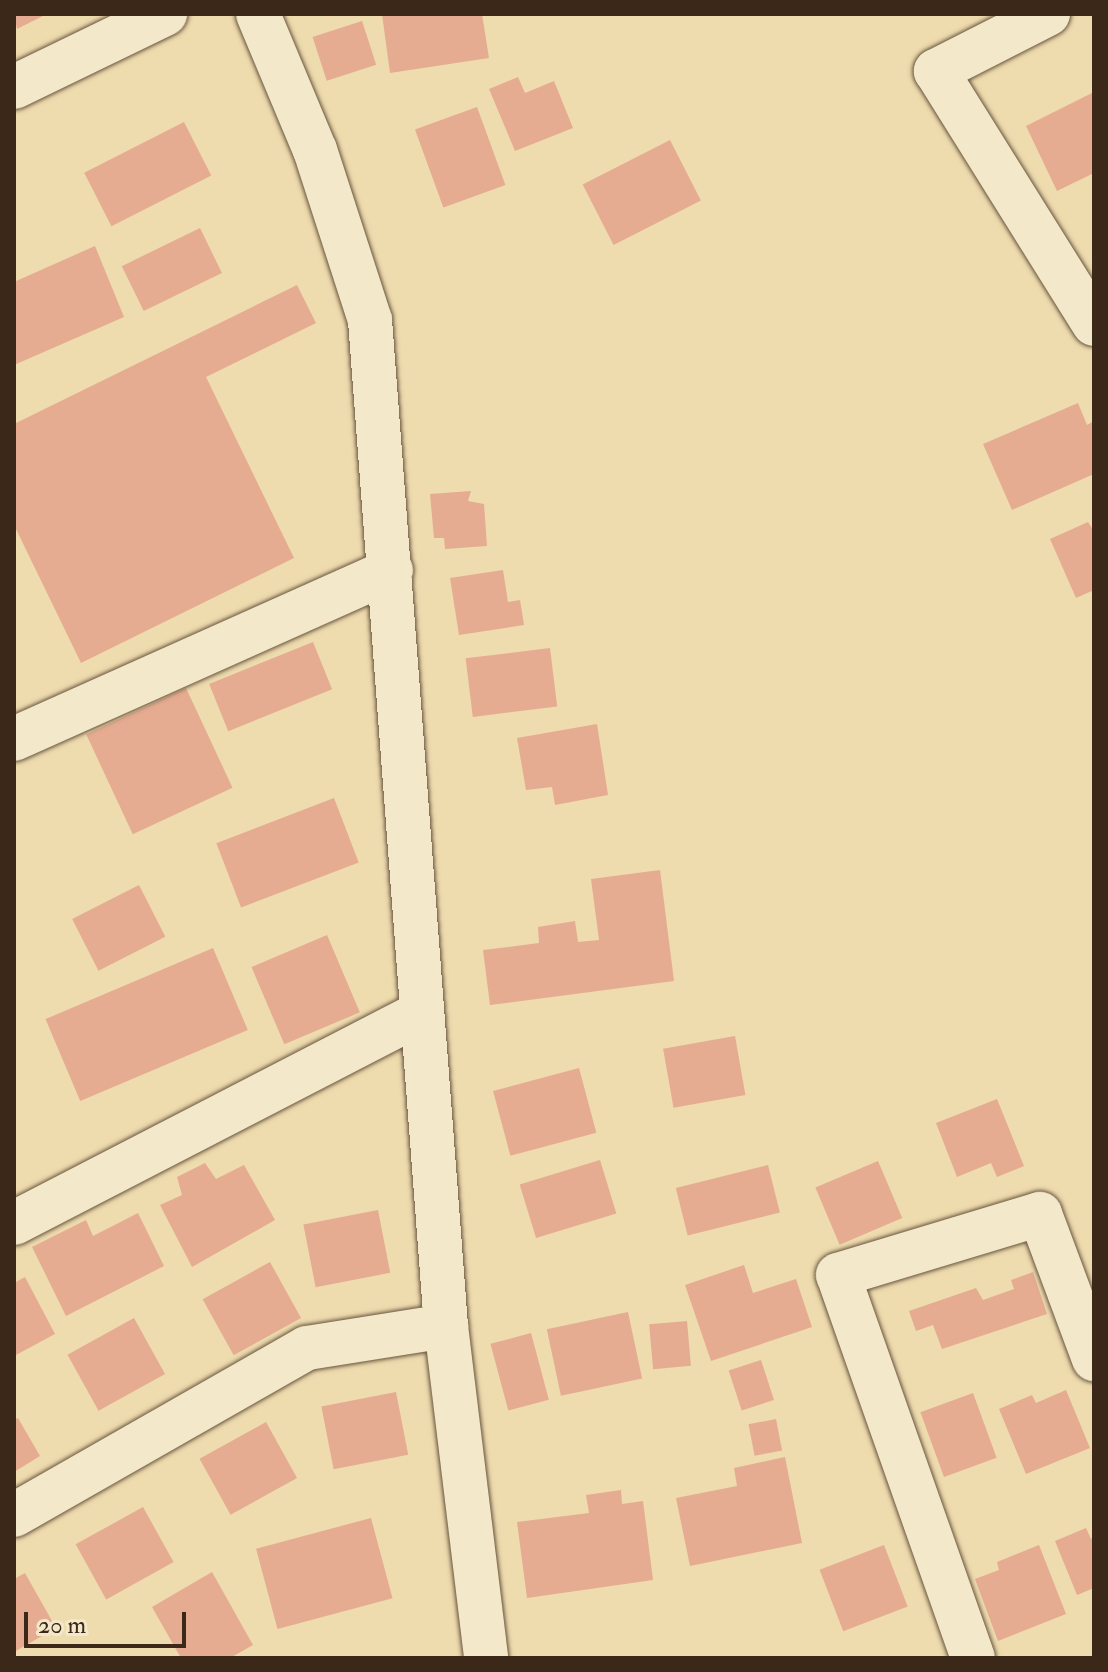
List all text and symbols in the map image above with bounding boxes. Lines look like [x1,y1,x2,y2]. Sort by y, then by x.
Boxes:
scale bar [28,1596,190,1646]
text: 20 m [38,1610,86,1641]

